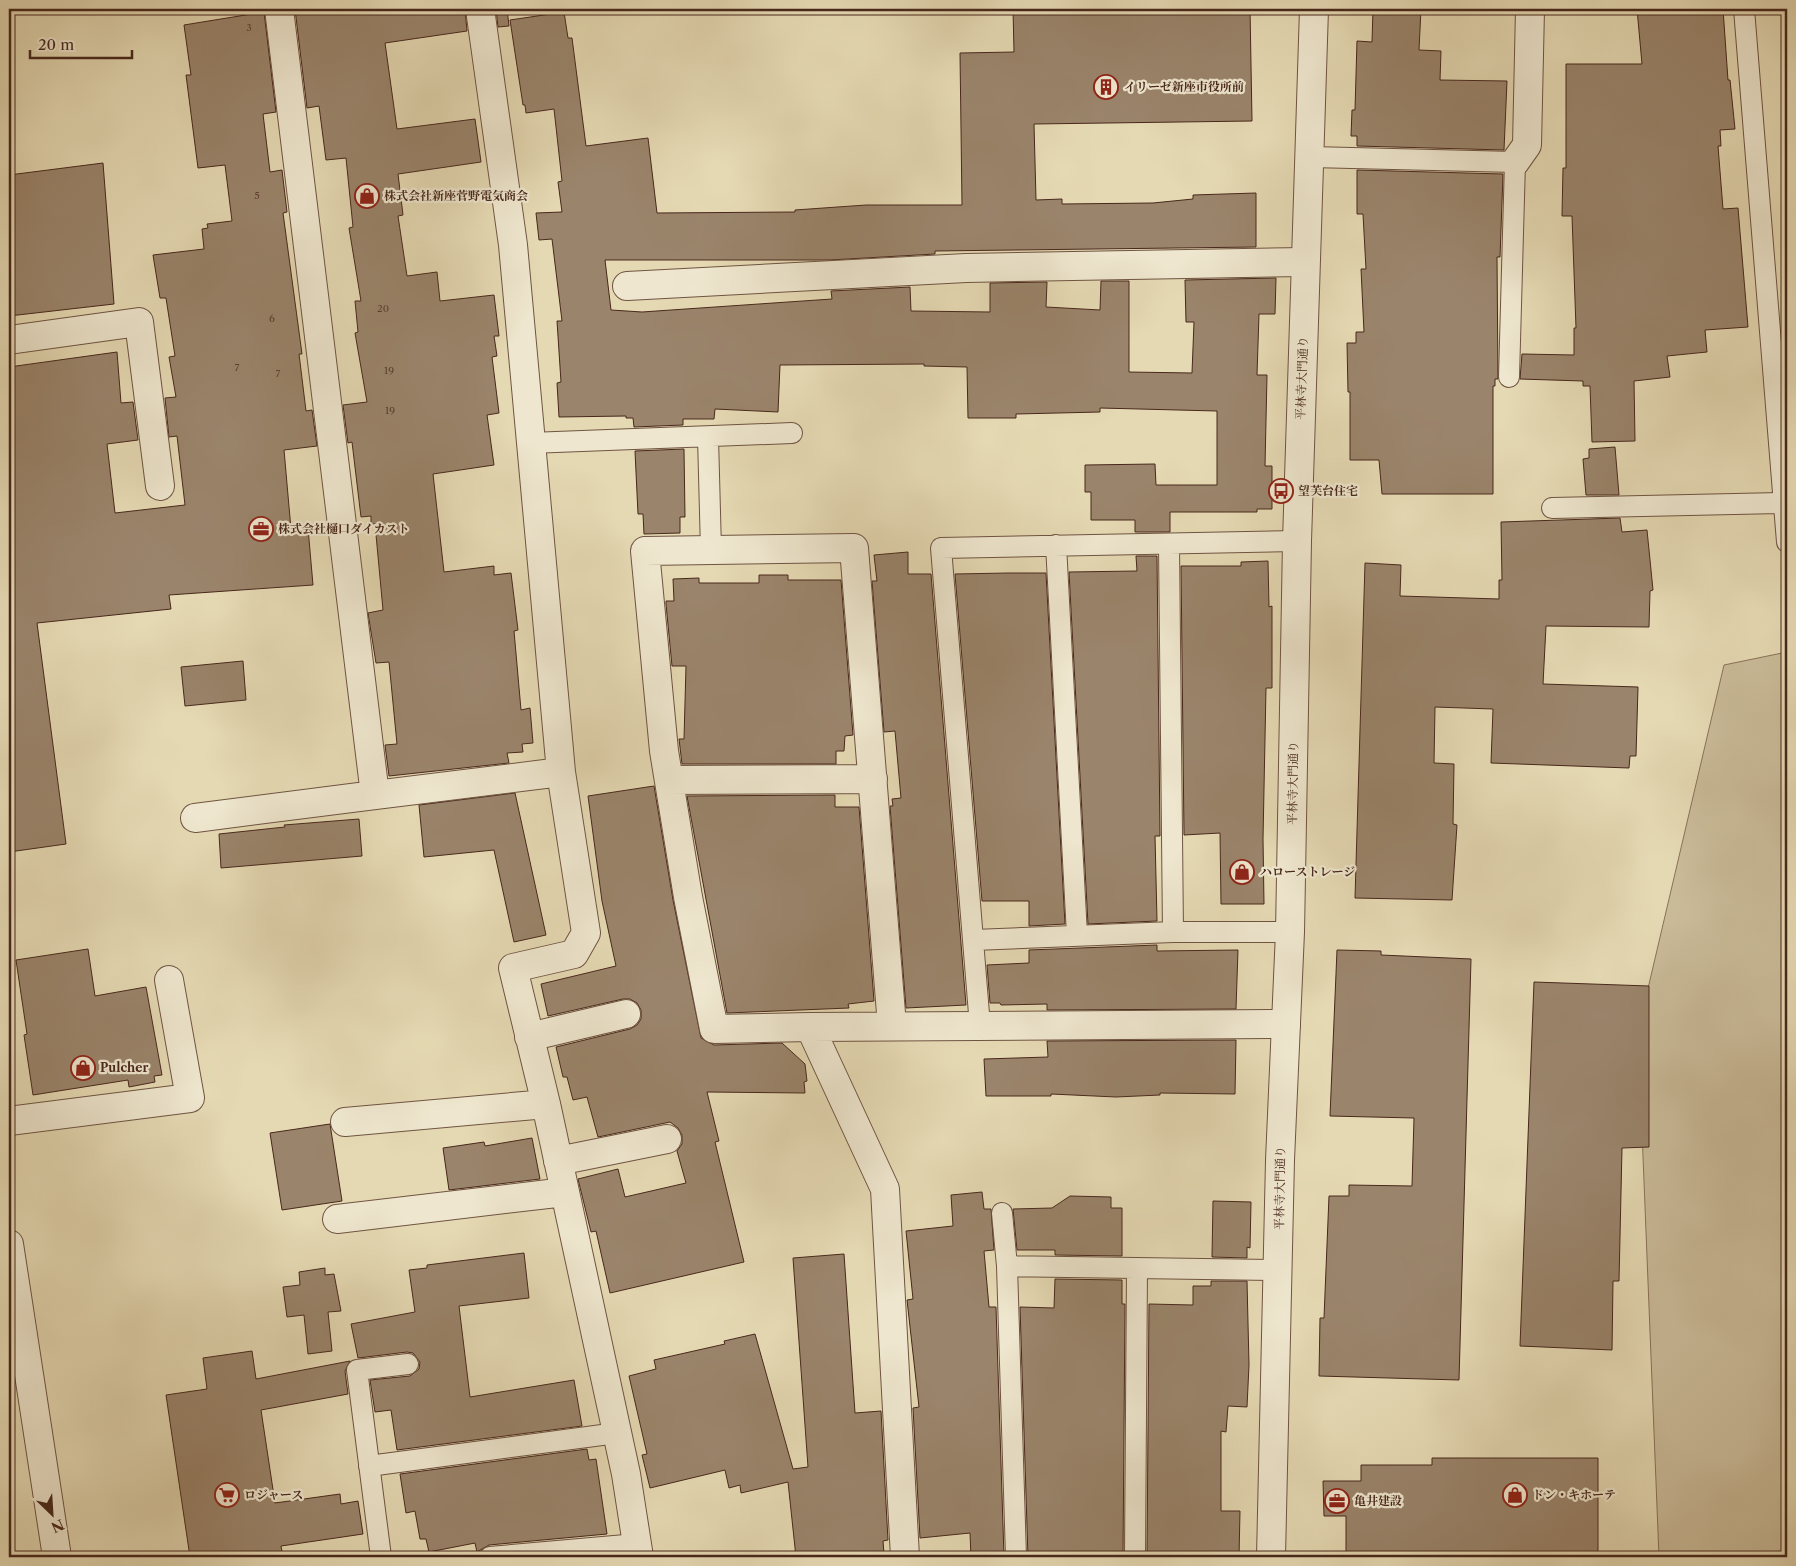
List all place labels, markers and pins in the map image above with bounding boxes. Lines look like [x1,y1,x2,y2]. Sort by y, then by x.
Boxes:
building icon: イリーゼ新座市役所前 [1093,74,1119,100]
place label: イリーゼ新座市役所前 [1124,79,1244,94]
shop icon: 株式会社新座菅野電気商会 [354,183,380,209]
place label: 株式会社新座菅野電気商会 [384,188,528,203]
bus stop icon: 望芙台住宅 [1268,478,1294,504]
place label: 望芙台住宅 [1298,483,1358,498]
office icon: 株式会社樋口ダイカスト [248,516,274,542]
place label: 株式会社樋口ダイカスト [278,521,409,536]
shop icon: ハローストレージ [1229,859,1255,885]
place label: ハローストレージ [1260,864,1355,879]
shop icon: Pulcher [70,1055,96,1081]
place label: Pulcher [100,1060,148,1075]
supermarket icon: ロジャース [214,1482,240,1508]
shop icon: ドン・キホーテ [1502,1482,1528,1508]
place label: ロジャース [244,1487,303,1502]
place label: ドン・キホーテ [1532,1487,1616,1502]
office icon: 亀井建設 [1324,1488,1350,1514]
place label: 亀井建設 [1354,1493,1402,1508]

